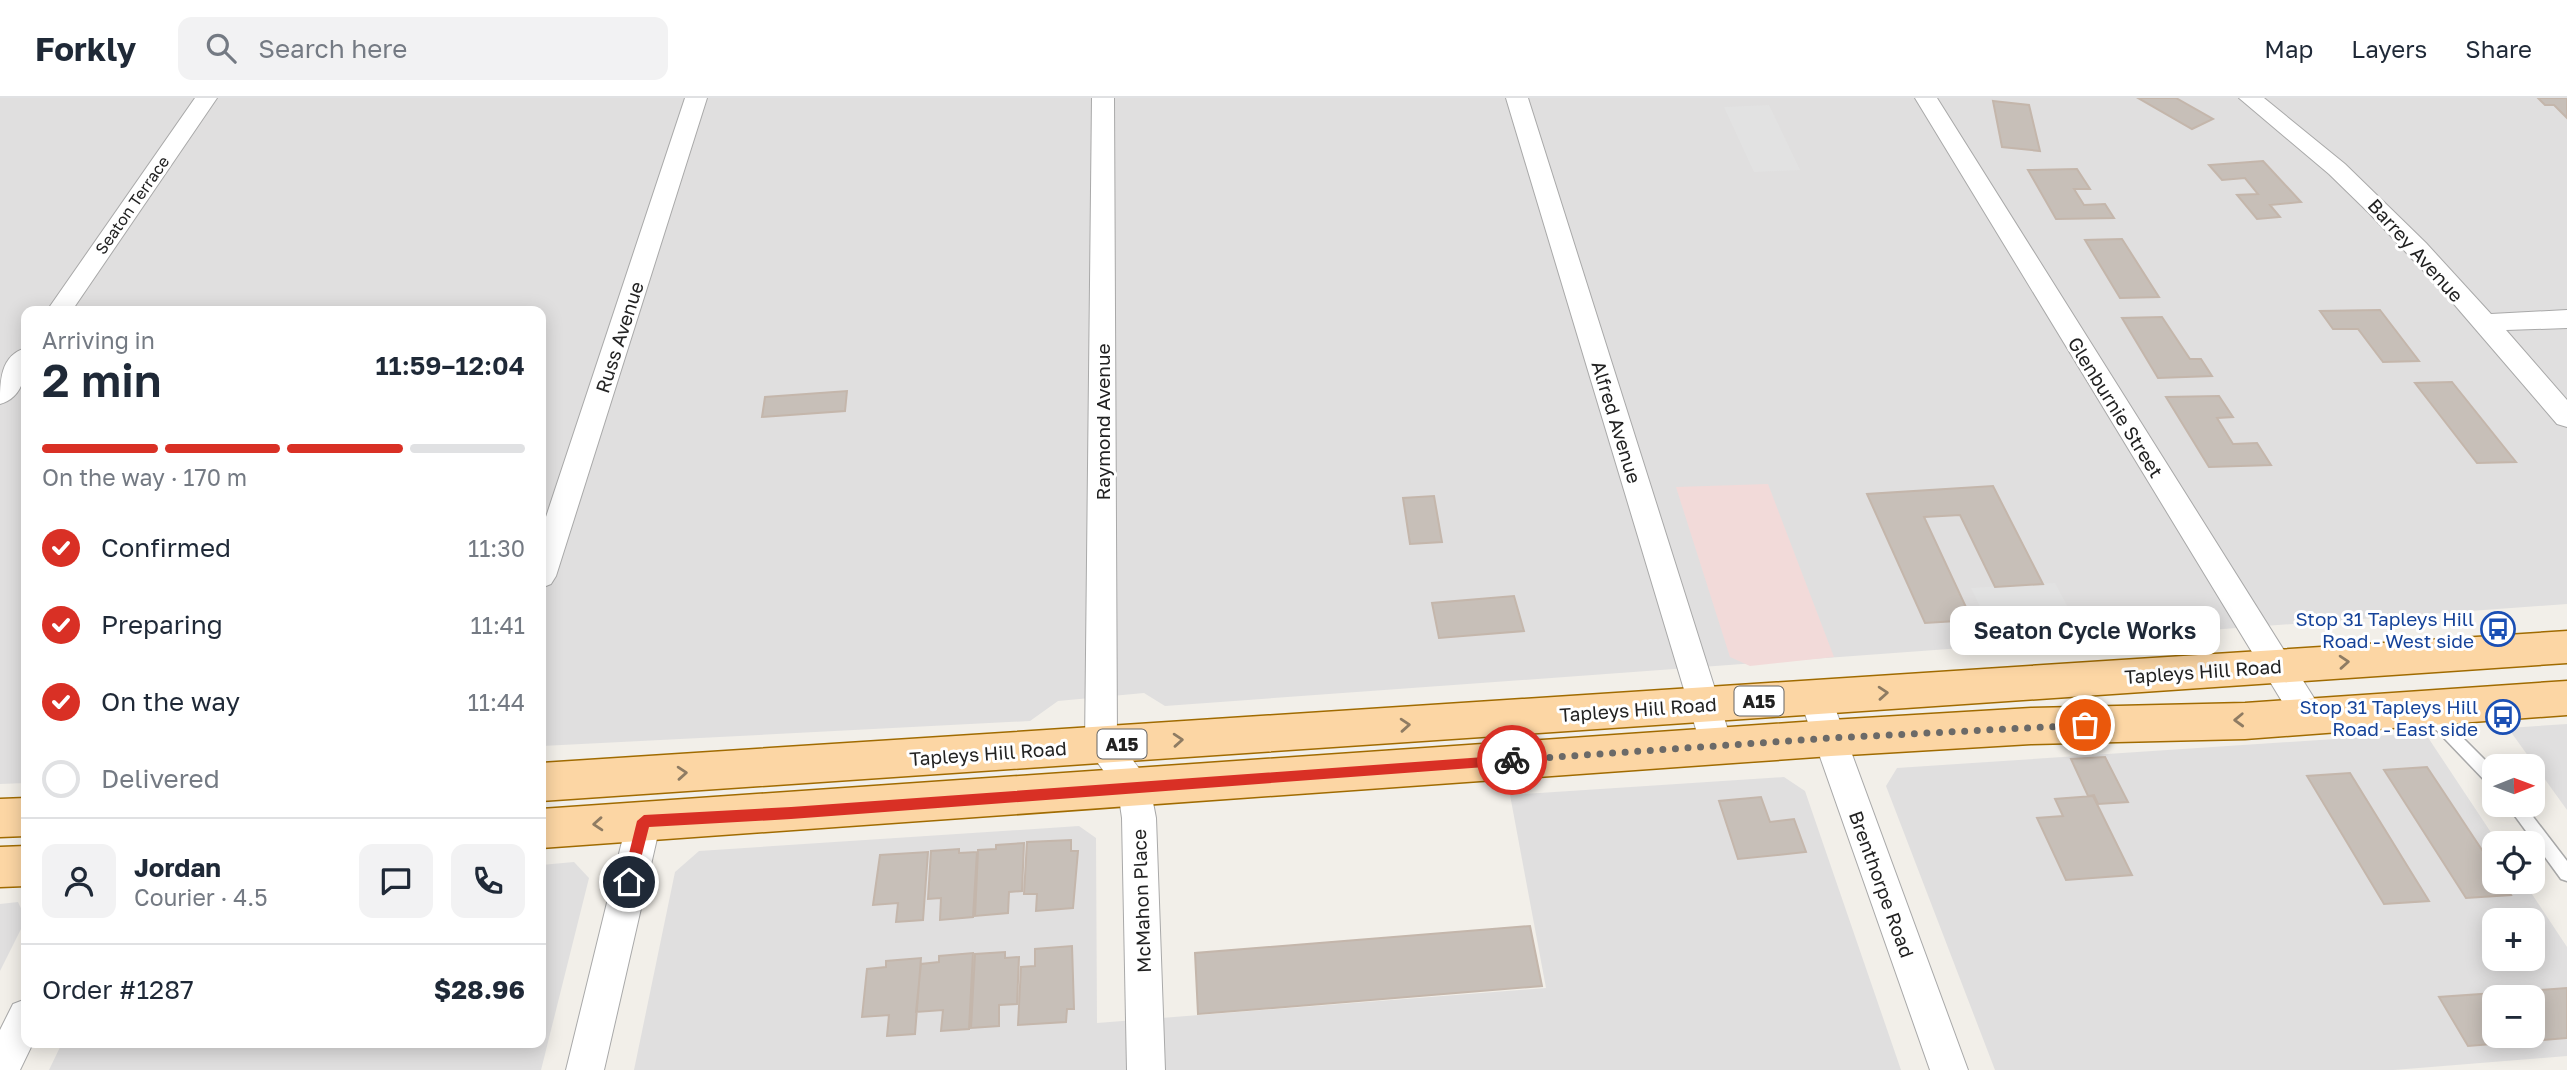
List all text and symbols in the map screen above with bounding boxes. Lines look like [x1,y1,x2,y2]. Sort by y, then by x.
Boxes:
search box [178,17,668,80]
text: Forkly [35,29,136,68]
icon: search [202,29,240,67]
text: Search here [258,33,407,64]
text: Map [2264,34,2313,63]
text: Layers [2351,34,2427,63]
text: Share [2465,34,2532,63]
street label: Seaton Terrace [91,152,173,258]
street label: Barrey Avenue [2364,194,2468,306]
street label: Russ Avenue [590,278,648,396]
text: Arriving in [42,326,155,354]
street label: Glenburnie Street [2063,332,2169,482]
street label: Raymond Avenue [1091,343,1114,501]
text: 11:59–12:04 [375,350,525,381]
text: 2 min [42,352,162,407]
street label: Alfred Avenue [1587,358,1647,486]
text: On the way · 170 m [42,463,247,491]
icon: check [42,529,80,567]
text: Confirmed [101,532,231,563]
text: 11:30 [468,534,525,562]
icon: check [42,606,80,644]
callout: Seaton Cycle Works [1950,606,2220,655]
place label: Stop 31 Tapleys Hill Road - West side [2296,607,2474,652]
text: Preparing [101,609,223,640]
bus stop icon: Stop 31 Tapleys Hill Road - West side [2479,610,2517,648]
text: 11:41 [471,611,525,639]
text: Seaton Cycle Works [1974,616,2196,644]
street label: Tapleys Hill Road [2124,654,2282,688]
one-way arrow [2339,655,2350,670]
icon: check [42,683,80,721]
one-way arrow [1878,685,1889,700]
text: On the way [101,686,240,717]
road number: A15 [1734,686,1784,716]
text: 11:44 [468,688,525,716]
street label: Tapleys Hill Road [1559,692,1717,726]
pin [2055,695,2115,755]
place label: Stop 31 Tapleys Hill Road - East side [2300,695,2478,740]
bus stop icon: Stop 31 Tapleys Hill Road - East side [2484,698,2522,736]
icon: bag [2066,706,2104,744]
one-way arrow [2234,713,2245,728]
one-way arrow [1400,717,1411,732]
courier [1477,725,1547,795]
road number: A15 [1098,730,1146,758]
one-way arrow [1173,733,1184,748]
street label: Tapleys Hill Road [909,736,1067,770]
icon: bike [1493,741,1531,779]
north arrow [2482,754,2544,817]
map controls [2482,754,2545,1048]
text: Delivered [101,763,220,794]
one-way arrow [677,766,688,781]
street label: Brenthorpe Road [1845,807,1919,961]
one-way arrow [593,816,604,831]
street label: McMahon Place [1127,829,1155,973]
button: locate [2482,831,2545,894]
button: person [42,844,116,918]
button: chat [359,844,433,918]
button: phone [451,844,525,918]
text: Jordan [134,852,221,883]
pin [599,852,659,912]
icon: home [610,863,648,901]
text: Courier · 4.5 [134,883,267,911]
button: + [2482,908,2545,971]
text: Order #1287 [42,974,194,1005]
text: $28.96 [434,974,525,1005]
button: − [2482,985,2545,1048]

